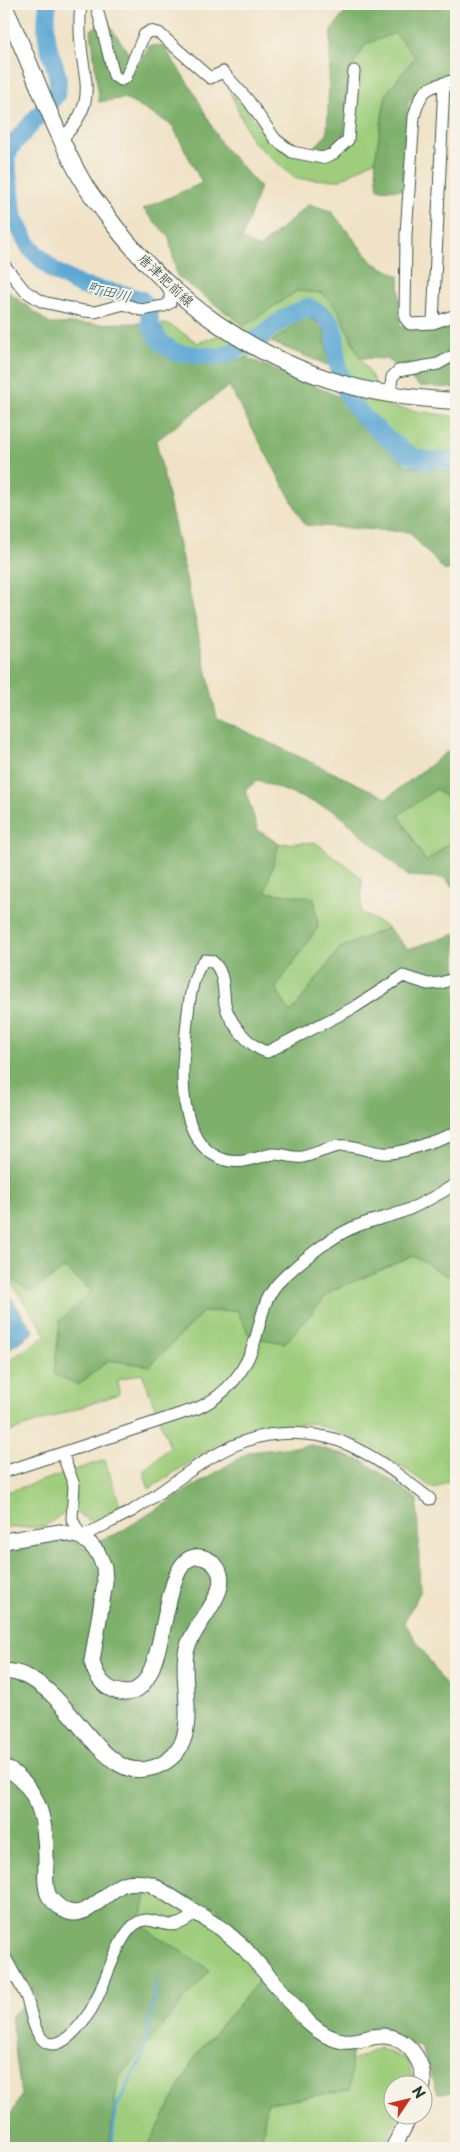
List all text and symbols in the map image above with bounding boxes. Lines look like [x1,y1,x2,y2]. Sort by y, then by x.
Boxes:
street label: 唐津肥前線 [134,248,199,311]
water label: 町田川 [85,274,134,307]
north arrow [382,2074,432,2124]
text: N [407,2082,431,2103]

